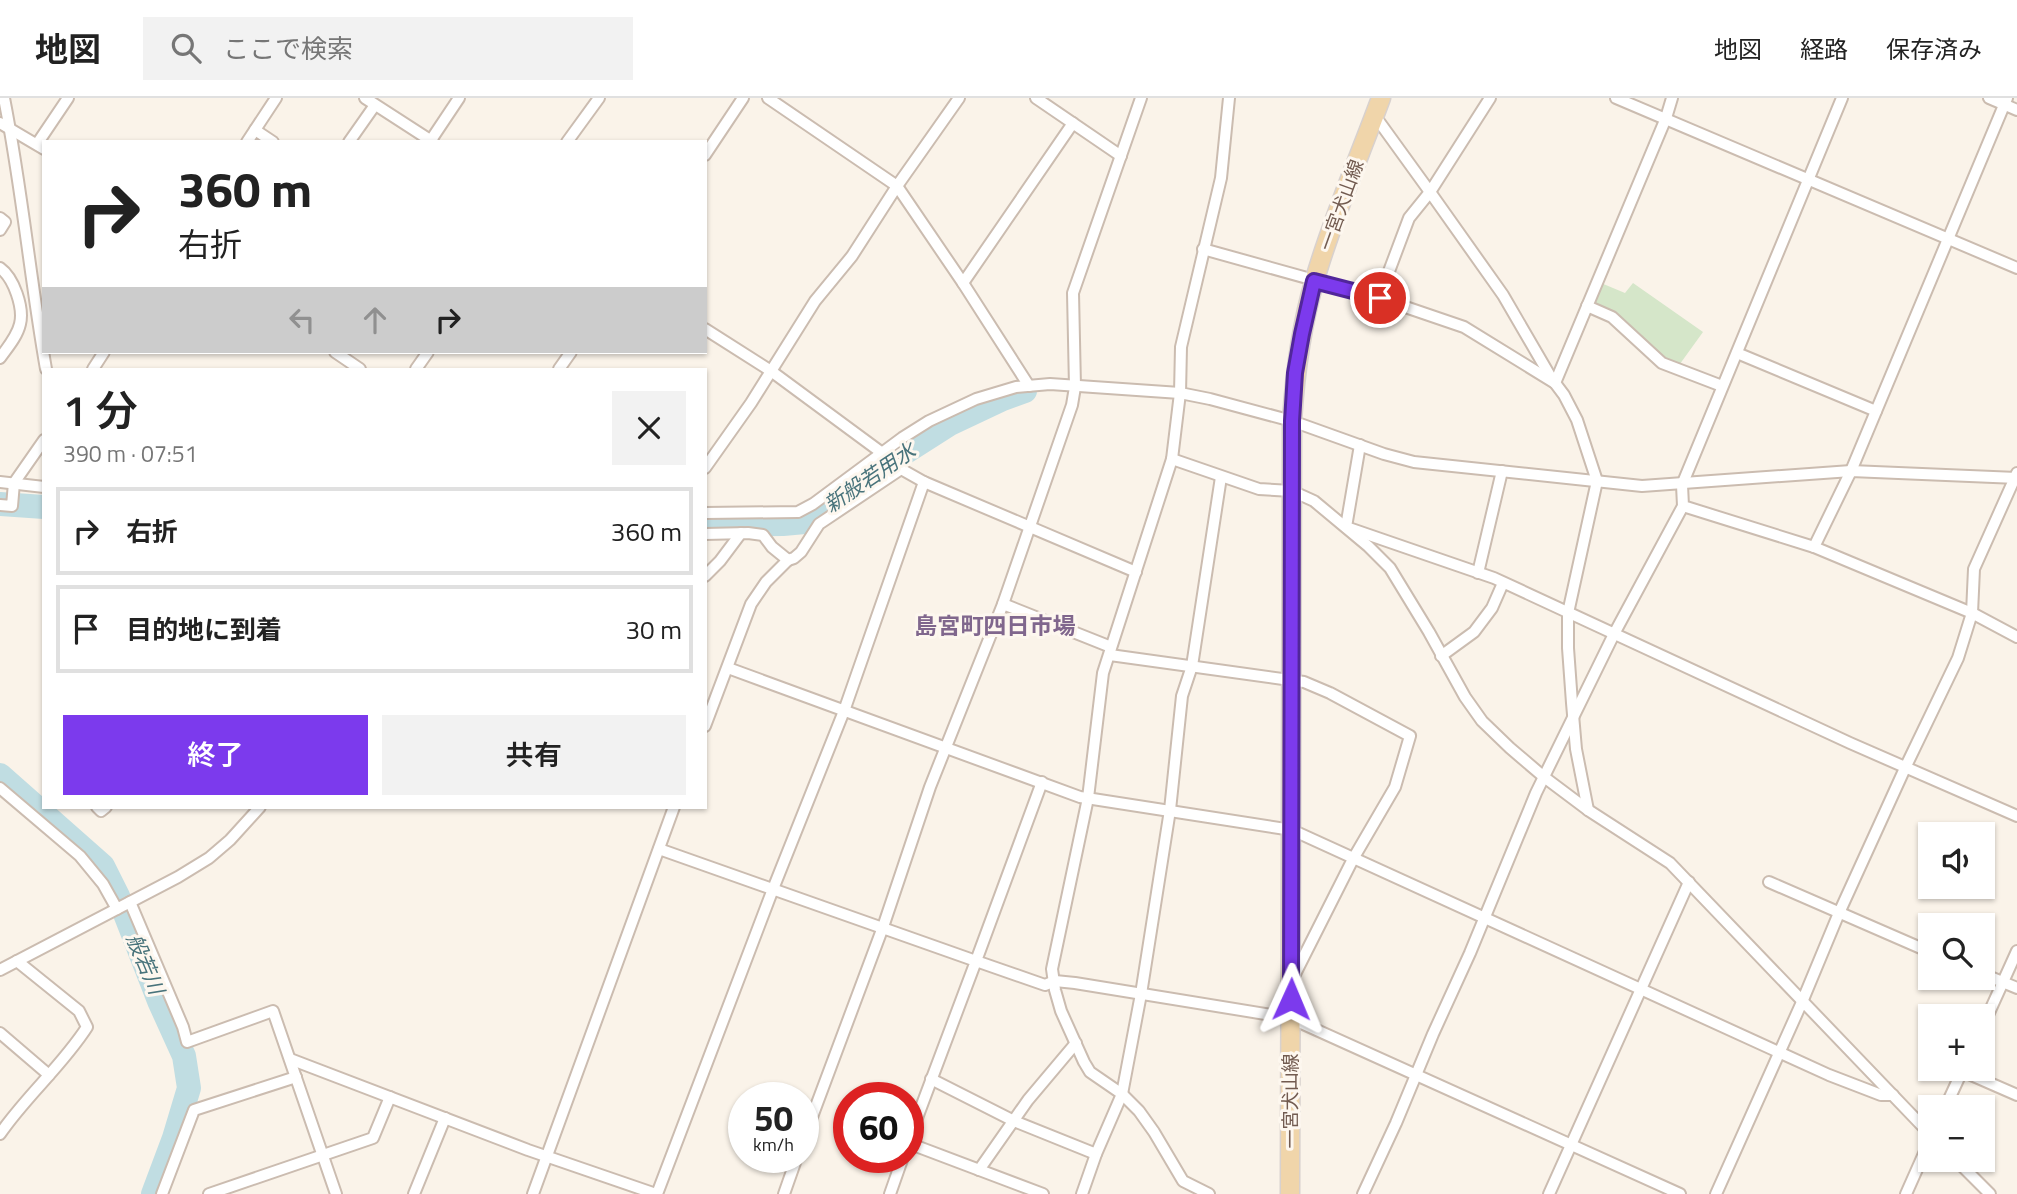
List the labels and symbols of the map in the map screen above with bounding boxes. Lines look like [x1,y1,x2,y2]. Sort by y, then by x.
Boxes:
street label: 一宮犬山線 [1311,155,1370,254]
pin [1350,268,1410,328]
water label: 新般若用水 [817,433,924,520]
district label: 島宮町四日市場 [915,608,1076,643]
water label: 般若川 [119,928,174,1001]
position arrow [1254,962,1328,1036]
street label: 一宮犬山線 [1275,1053,1304,1149]
speed limit sign: 60 [833,1082,924,1173]

